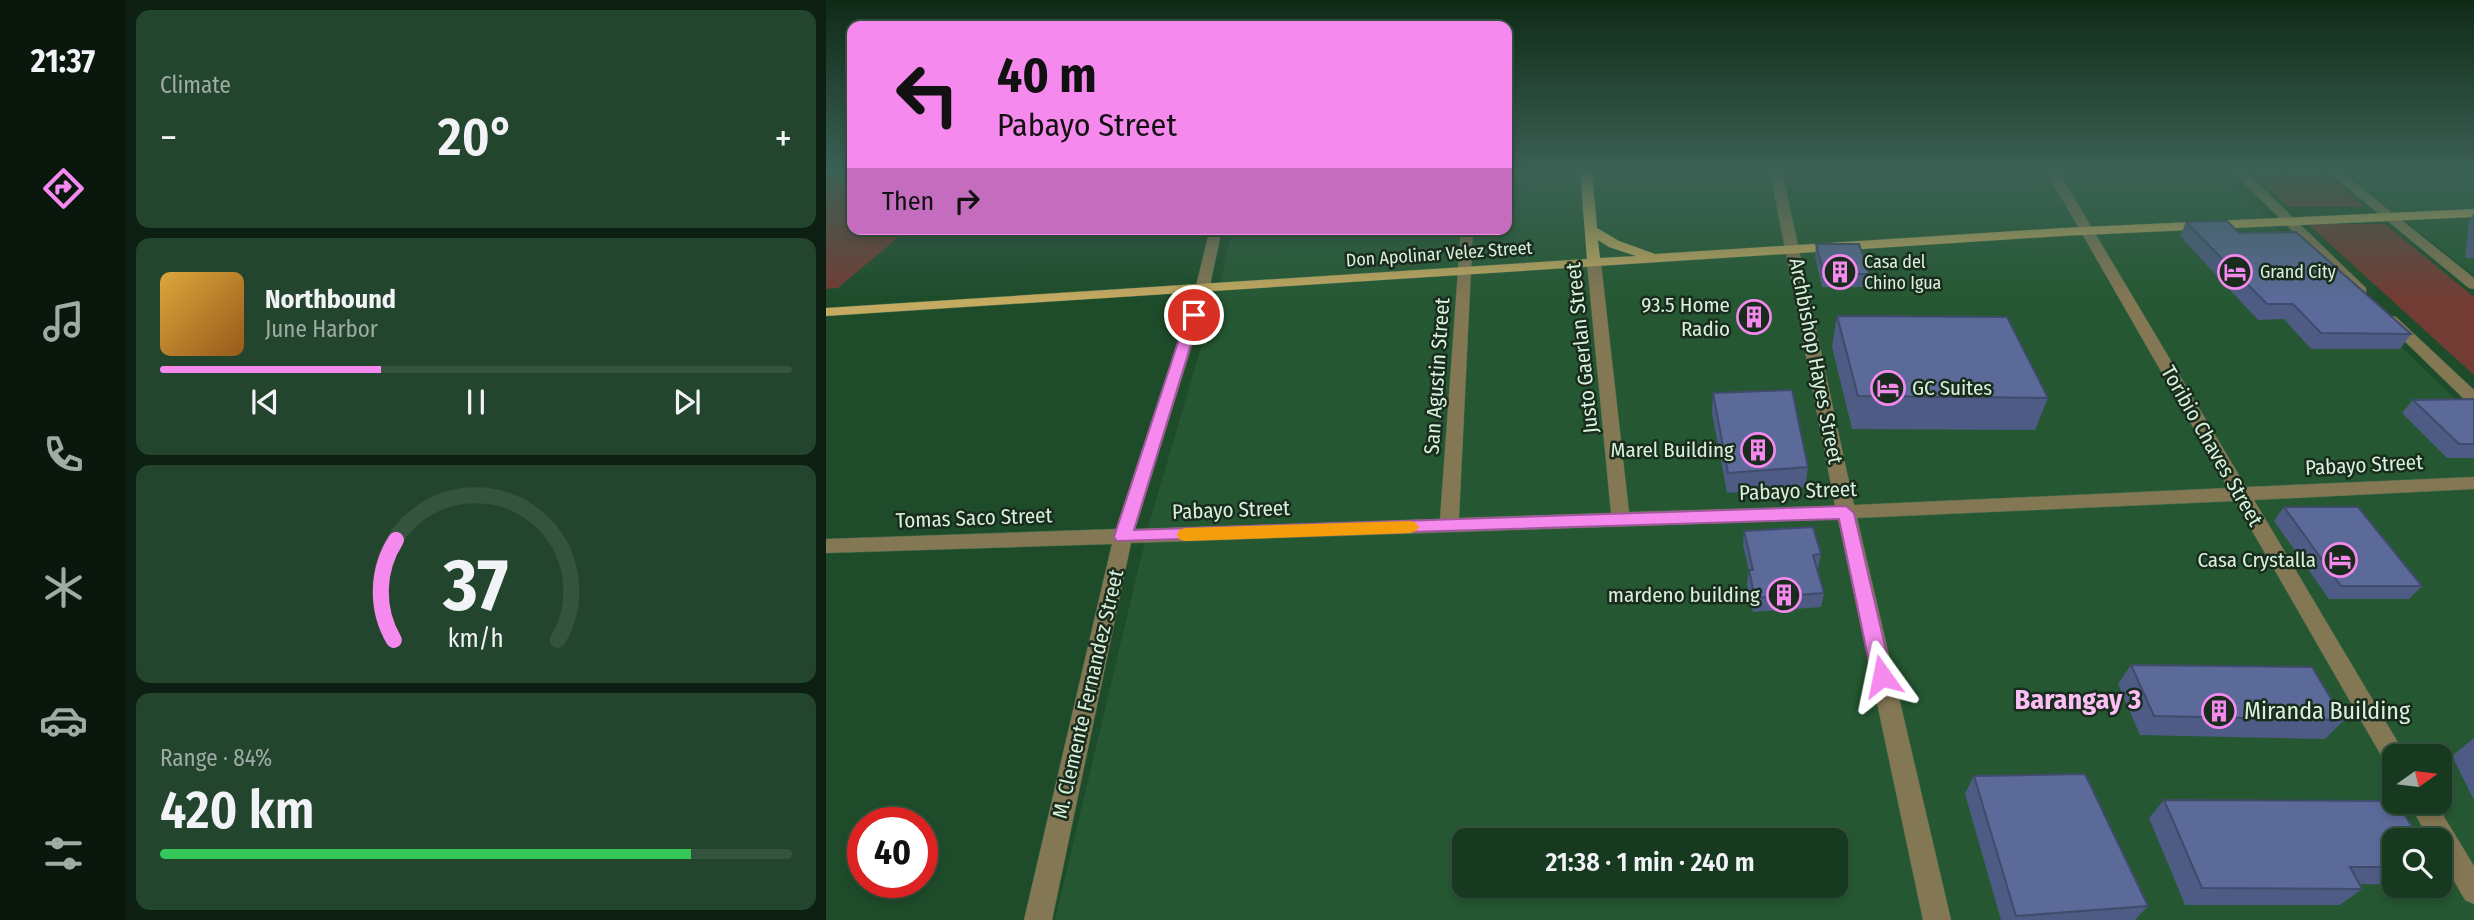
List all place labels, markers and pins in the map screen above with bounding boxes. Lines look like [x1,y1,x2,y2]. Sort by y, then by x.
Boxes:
place label: Casa del Chino Igua [1864,251,1942,294]
building icon: Casa del Chino Igua [1821,253,1859,291]
hotel icon: Grand City [2216,253,2254,291]
place label: Grand City [2260,261,2336,283]
pin [1164,285,1224,345]
place label: 93.5 Home Radio [1641,292,1730,342]
building icon: 93.5 Home Radio [1735,298,1773,336]
hotel icon: GC Suites [1869,369,1907,407]
place label: GC Suites [1912,375,1992,401]
building icon: Marel Building [1739,431,1777,469]
place label: Marel Building [1610,437,1734,463]
hotel icon: Casa Crystalla [2321,541,2359,579]
place label: Casa Crystalla [2197,547,2316,573]
building icon: mardeno building [1765,576,1803,614]
place label: mardeno building [1608,582,1760,608]
building icon: Miranda Building [2200,692,2238,730]
place label: Miranda Building [2244,697,2411,725]

